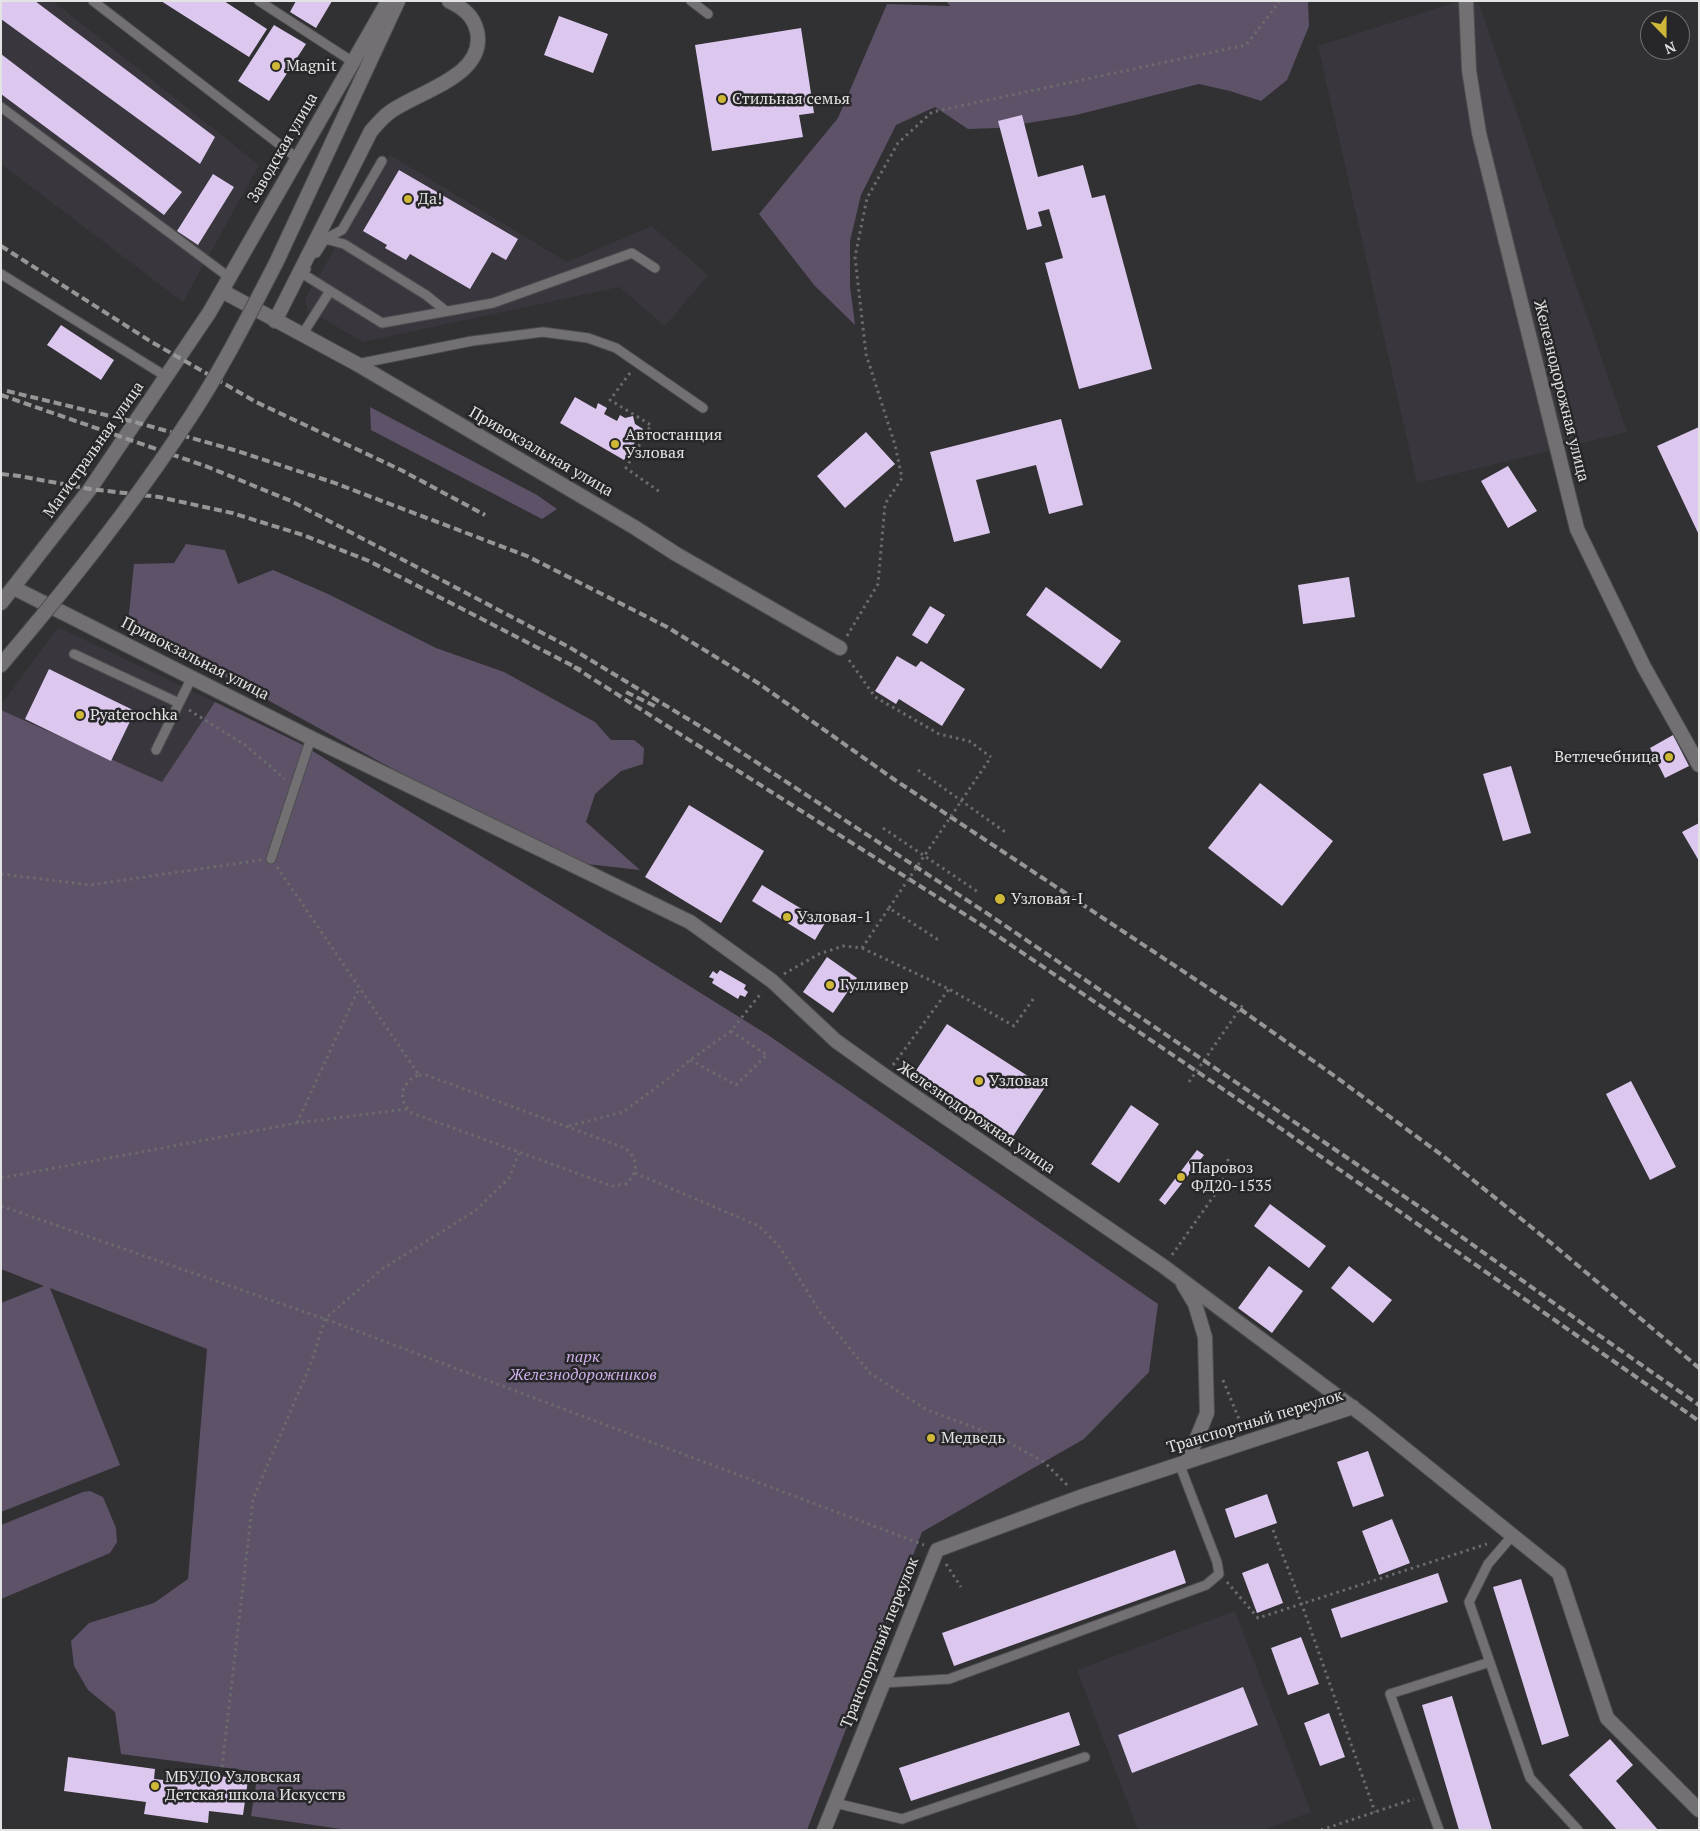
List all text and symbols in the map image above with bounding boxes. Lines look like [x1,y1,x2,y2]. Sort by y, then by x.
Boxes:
north arrow [1640,10,1690,60]
text: N [1662,38,1679,59]
place label: Magnit [286,56,337,76]
marker: Magnit [270,60,282,72]
place label: Стильная семья [732,89,850,109]
street label: Заводская улица [244,90,322,206]
marker: Стильная семья [716,93,728,105]
place label: Да! [418,189,442,209]
marker: Да! [402,193,414,205]
street label: Железнодорожная улица [1529,298,1593,484]
street label: Магистральная улица [40,378,148,522]
street label: Привокзальная улица [466,403,616,501]
place label: Автостанция Узловая [625,425,722,463]
marker: Автостанция Узловая [609,438,621,450]
street label: Привокзальная улица [118,613,272,705]
place label: Pyaterochka [90,705,178,725]
marker: Pyaterochka [74,709,86,721]
place label: Ветлечебница [1554,747,1659,767]
marker: Ветлечебница [1663,751,1675,763]
place label: Узловая-I [1011,889,1083,909]
marker: Узловая-I [993,892,1007,906]
place label: Узловая-1 [797,907,872,927]
marker: Узловая-1 [781,911,793,923]
place label: Гулливер [840,975,909,995]
marker: Гулливер [824,979,836,991]
street label: Железнодорожная улица [893,1058,1059,1178]
place label: Узловая [989,1071,1049,1091]
marker: Узловая [973,1075,985,1087]
place label: Паровоз ФД20-1535 [1191,1158,1272,1196]
marker: Паровоз ФД20-1535 [1175,1171,1187,1183]
park label: парк Железнодорожников [509,1347,657,1385]
street label: Транспортный переулок [1165,1386,1345,1458]
place label: Медведь [941,1428,1005,1448]
marker: Медведь [925,1432,937,1444]
street label: Транспортный переулок [837,1555,923,1731]
place label: МБУДО Узловская Детская школа Искусств [165,1767,346,1805]
marker: МБУДО Узловская Детская школа Искусств [149,1780,161,1792]

